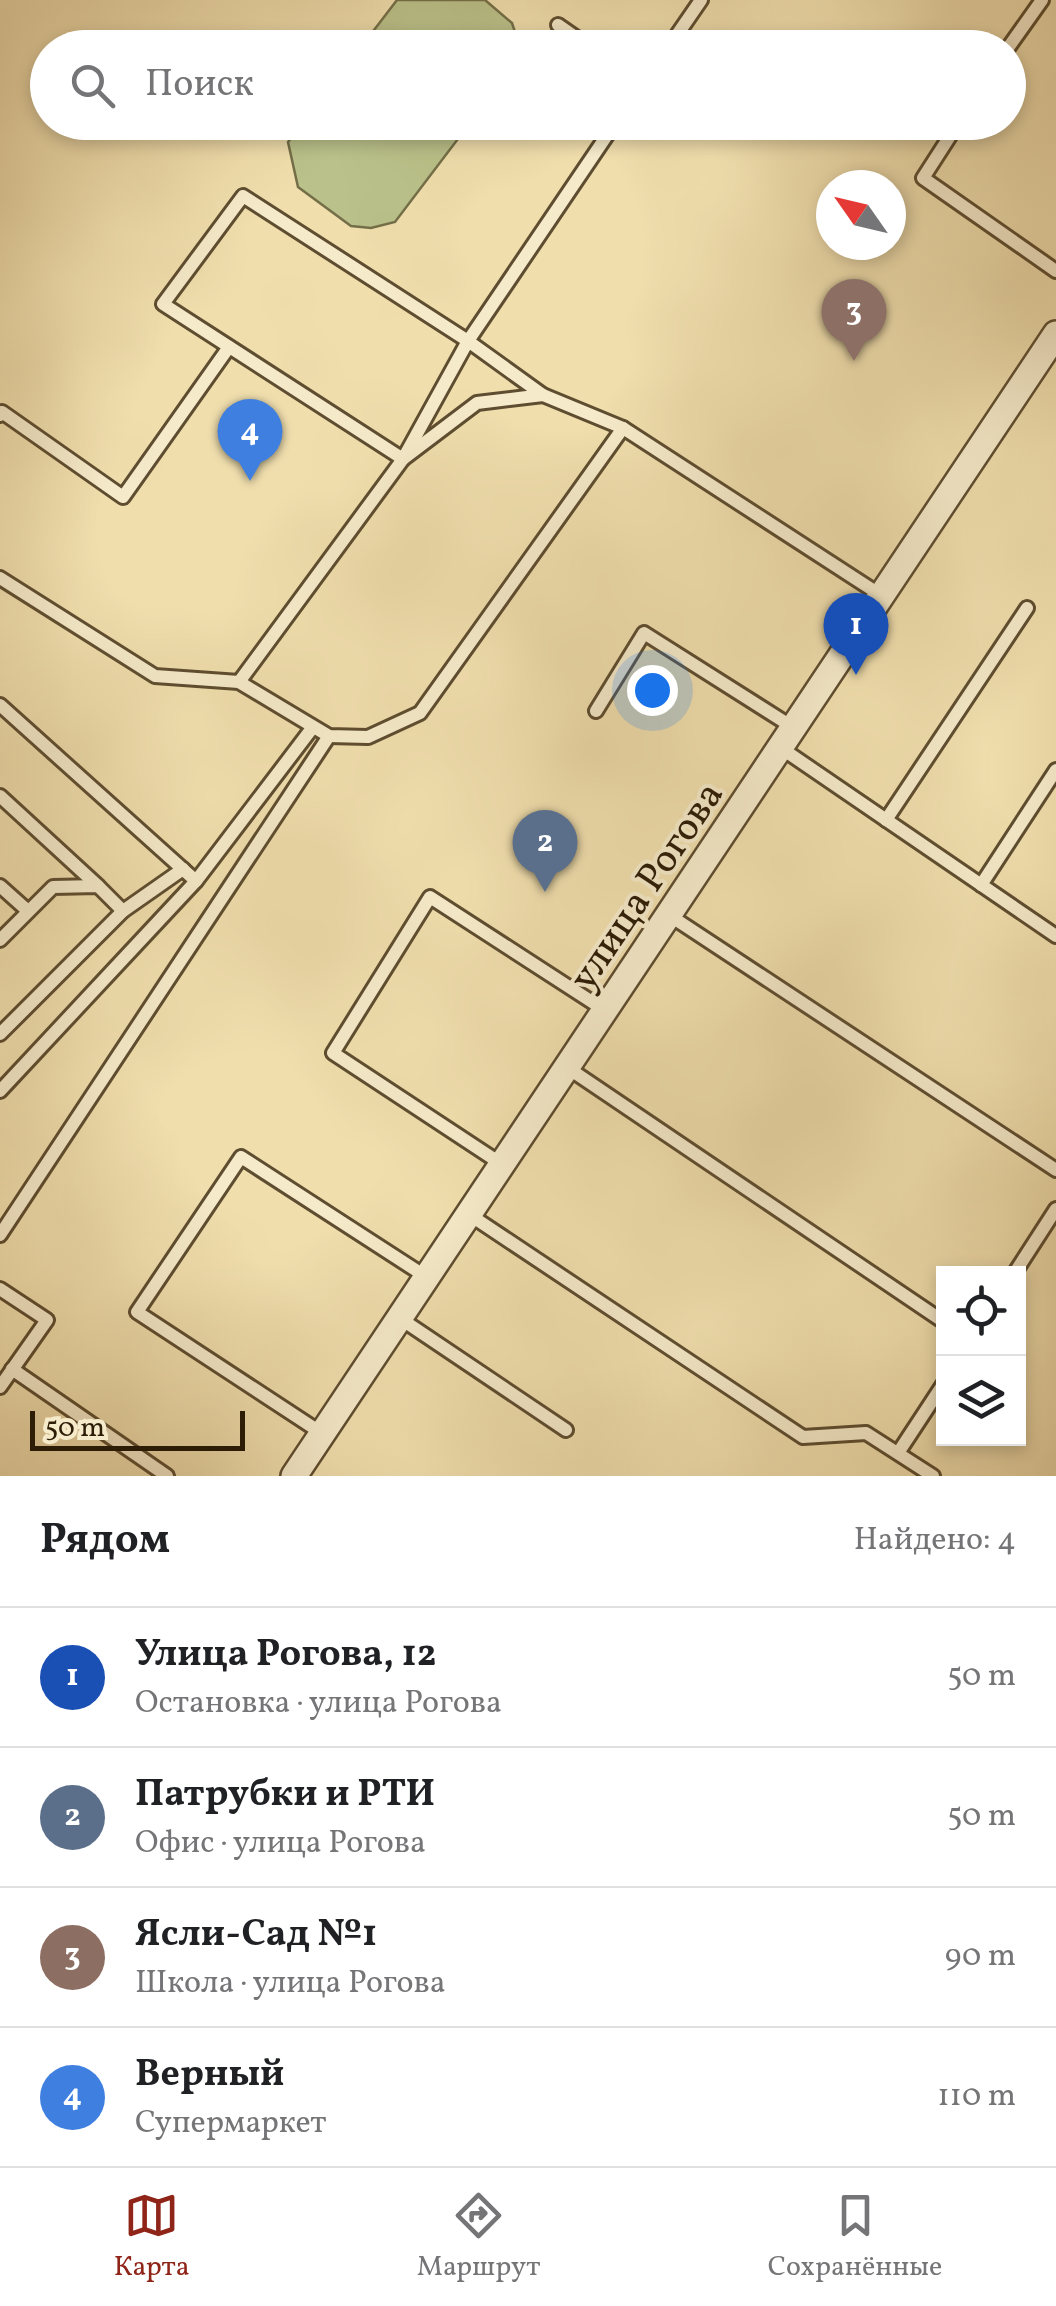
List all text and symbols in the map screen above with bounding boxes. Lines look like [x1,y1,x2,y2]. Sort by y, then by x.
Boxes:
search box [30,30,1026,140]
icon: search [65,58,120,113]
text: Поиск [145,59,254,112]
north arrow [816,170,906,260]
pin: 3 [822,278,886,361]
pin: 4 [218,398,282,481]
pin: 1 [824,592,888,675]
your location [627,665,678,716]
street label: улица Рогова [558,771,739,1003]
pin: 2 [512,810,578,892]
map controls [936,1266,1026,1446]
button: locate [936,1266,1026,1356]
button: layers [936,1356,1026,1446]
scale bar [30,1406,245,1450]
text: 50 m [45,1409,105,1448]
text: Рядом [40,1512,170,1571]
text: Найдено: 4 [854,1519,1016,1563]
text: Улица Рогова, 12 [135,1629,437,1682]
text: 1 [66,1655,79,1699]
text: 50 m [947,1655,1016,1699]
text: Остановка · улица Рогова [135,1682,502,1726]
text: Патрубки и РТИ [135,1769,435,1822]
text: 2 [64,1795,81,1839]
text: 50 m [947,1795,1016,1839]
text: Офис · улица Рогова [135,1822,426,1866]
text: Ясли-Сад №1 [135,1909,377,1962]
text: 3 [64,1935,81,1979]
text: 90 m [945,1935,1016,1979]
text: Школа · улица Рогова [135,1962,446,2006]
text: Верный [135,2049,285,2102]
text: 4 [63,2075,82,2119]
text: 110 m [937,2075,1016,2119]
text: Супермаркет [135,2102,326,2146]
tab: Карта [114,2188,190,2287]
tab: Маршрут [417,2188,540,2287]
tab: Сохранённые [768,2188,942,2287]

